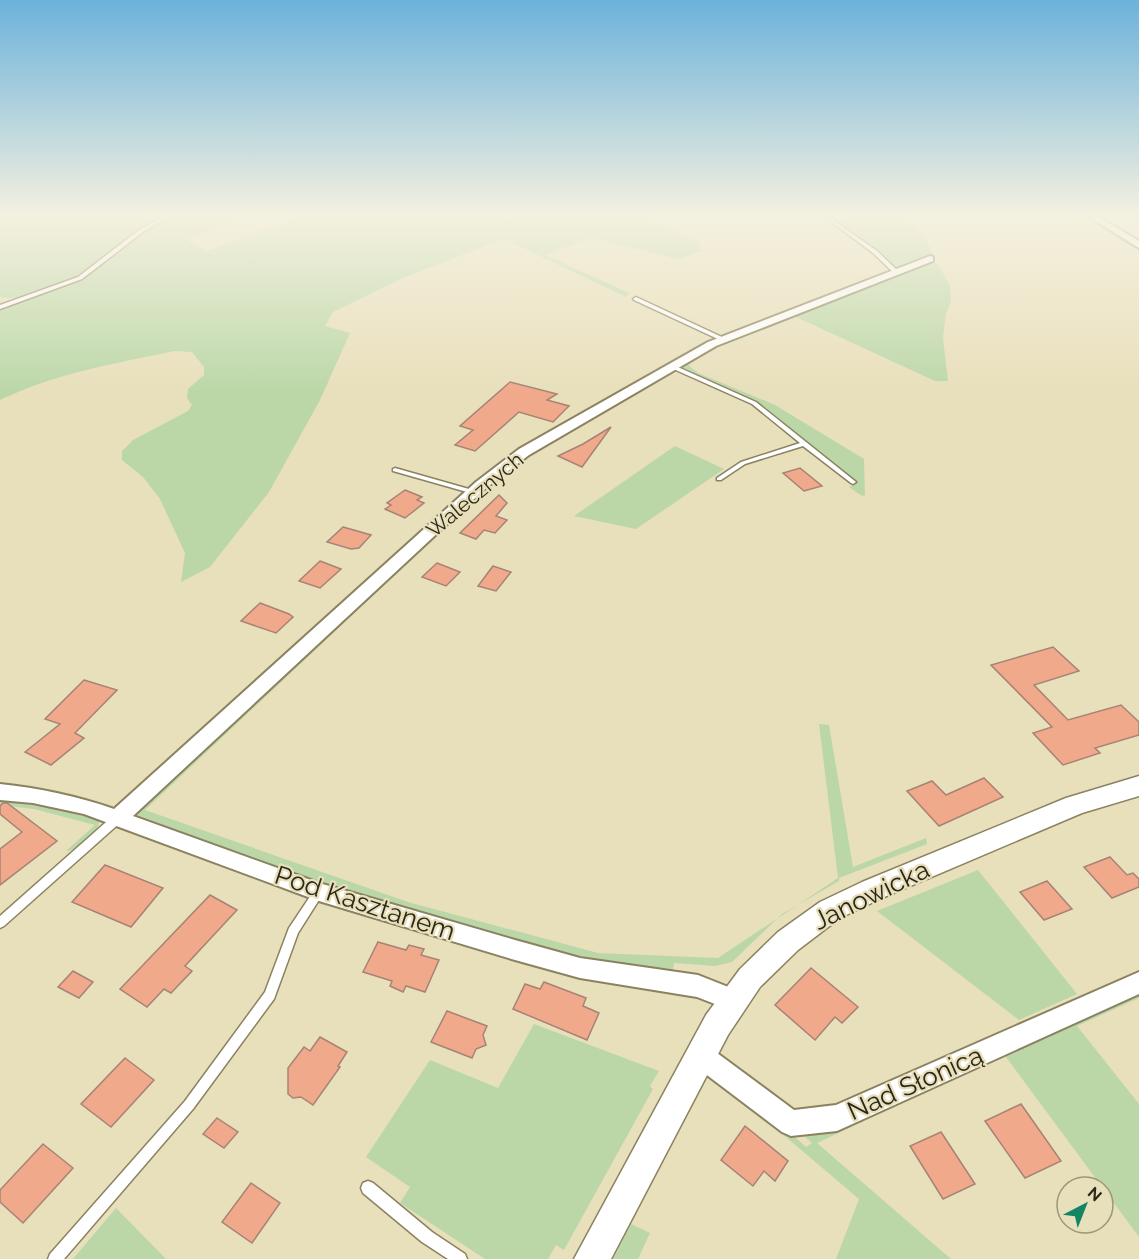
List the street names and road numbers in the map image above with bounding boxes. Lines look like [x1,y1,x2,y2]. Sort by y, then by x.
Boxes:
street label: Walecznych [421,447,528,542]
street label: Janowicka [808,854,934,936]
street label: Pod Kasztanem [271,860,459,946]
street label: Nad Słonicą [843,1040,987,1126]

